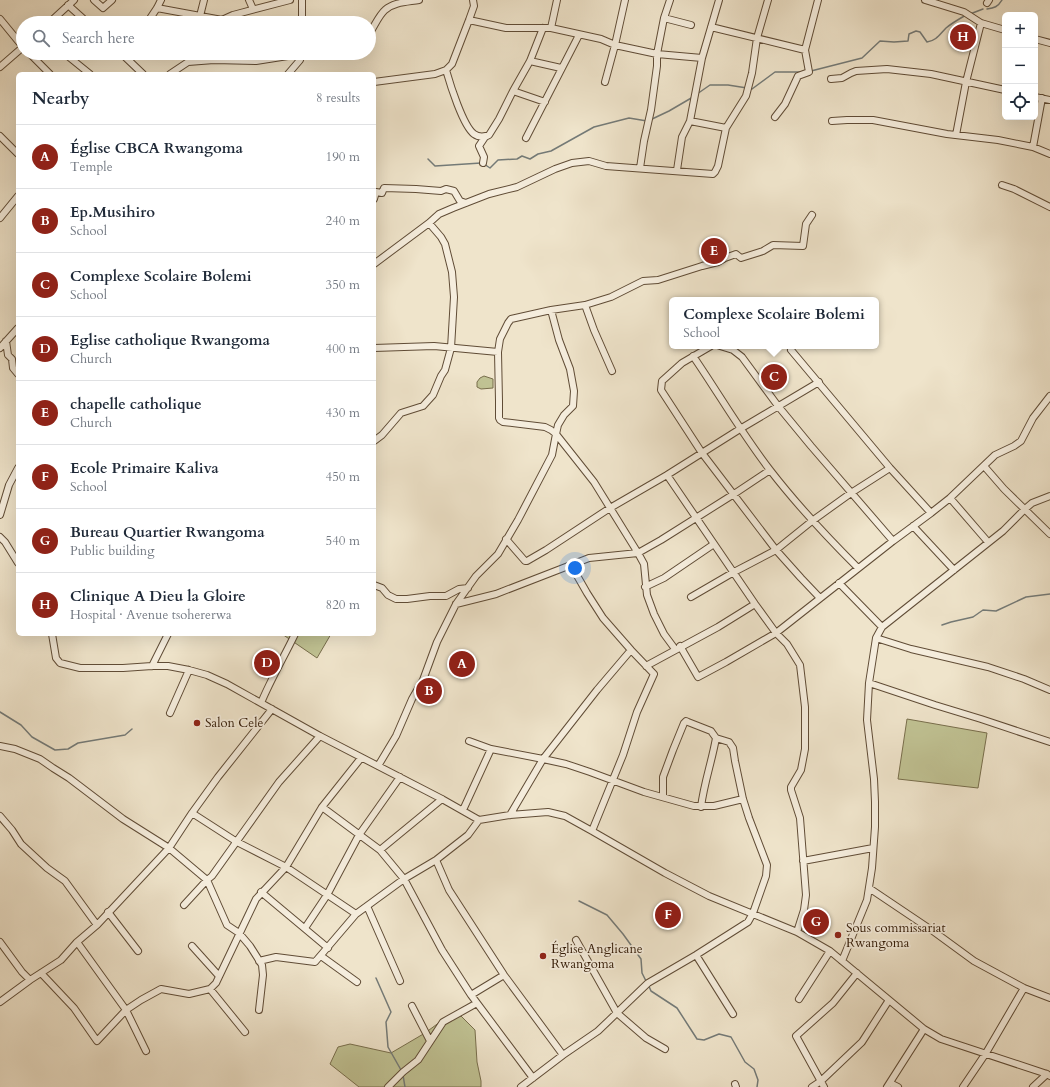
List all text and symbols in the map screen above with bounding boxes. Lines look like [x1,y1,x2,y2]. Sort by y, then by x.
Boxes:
map controls [1002,12,1038,120]
button: + [1002,12,1038,48]
search box [16,16,376,60]
pin: H [950,22,976,52]
icon: search [30,27,52,49]
text: Search here [62,28,135,48]
button: − [1002,48,1038,84]
button: locate [1002,84,1038,120]
text: Nearby [32,87,89,110]
text: 8 results [316,89,360,107]
text: Église CBCA Rwangoma [70,138,243,158]
text: A [40,148,50,166]
text: 190 m [326,148,360,166]
text: Temple [70,158,113,176]
text: Ep.Musihiro [70,202,155,222]
text: B [40,212,50,230]
text: 240 m [326,212,360,230]
text: School [70,222,107,240]
pin: E [701,236,727,266]
text: Complexe Scolaire Bolemi [70,266,252,286]
text: C [40,276,50,294]
text: 350 m [326,276,360,294]
text: School [70,286,107,304]
popup [669,297,879,349]
text: Complexe Scolaire Bolemi [683,304,865,324]
text: School [683,324,720,342]
text: Eglise catholique Rwangoma [70,330,270,350]
text: D [39,340,51,358]
text: 400 m [326,340,360,358]
text: Church [70,350,112,368]
pin: C [761,362,787,392]
text: chapelle catholique [70,394,202,414]
text: E [41,404,49,422]
text: 430 m [326,404,360,422]
text: Church [70,414,112,432]
text: Ecole Primaire Kaliva [70,458,219,478]
text: F [41,468,49,486]
text: 450 m [326,468,360,486]
text: School [70,478,107,496]
text: Bureau Quartier Rwangoma [70,522,265,542]
text: G [40,532,50,550]
text: 540 m [326,532,360,550]
text: Public building [70,542,155,560]
your location [565,558,585,578]
text: Clinique A Dieu la Gloire [70,586,246,606]
text: H [39,596,51,614]
text: 820 m [326,596,360,614]
text: Hospital · Avenue tsohererwa [70,606,232,624]
pin: D [254,648,280,678]
pin: A [449,649,475,679]
pin: B [416,676,442,706]
place label: Salon Cele [205,714,263,732]
marker: Salon Cele [192,718,202,728]
pin: F [655,900,681,930]
pin: G [803,907,829,937]
place label: Sous commissariat Rwangoma [846,919,946,952]
marker: Sous commissariat Rwangoma [833,930,843,940]
place label: Église Anglicane Rwangoma [551,940,643,973]
marker: Église Anglicane Rwangoma [538,951,548,961]

